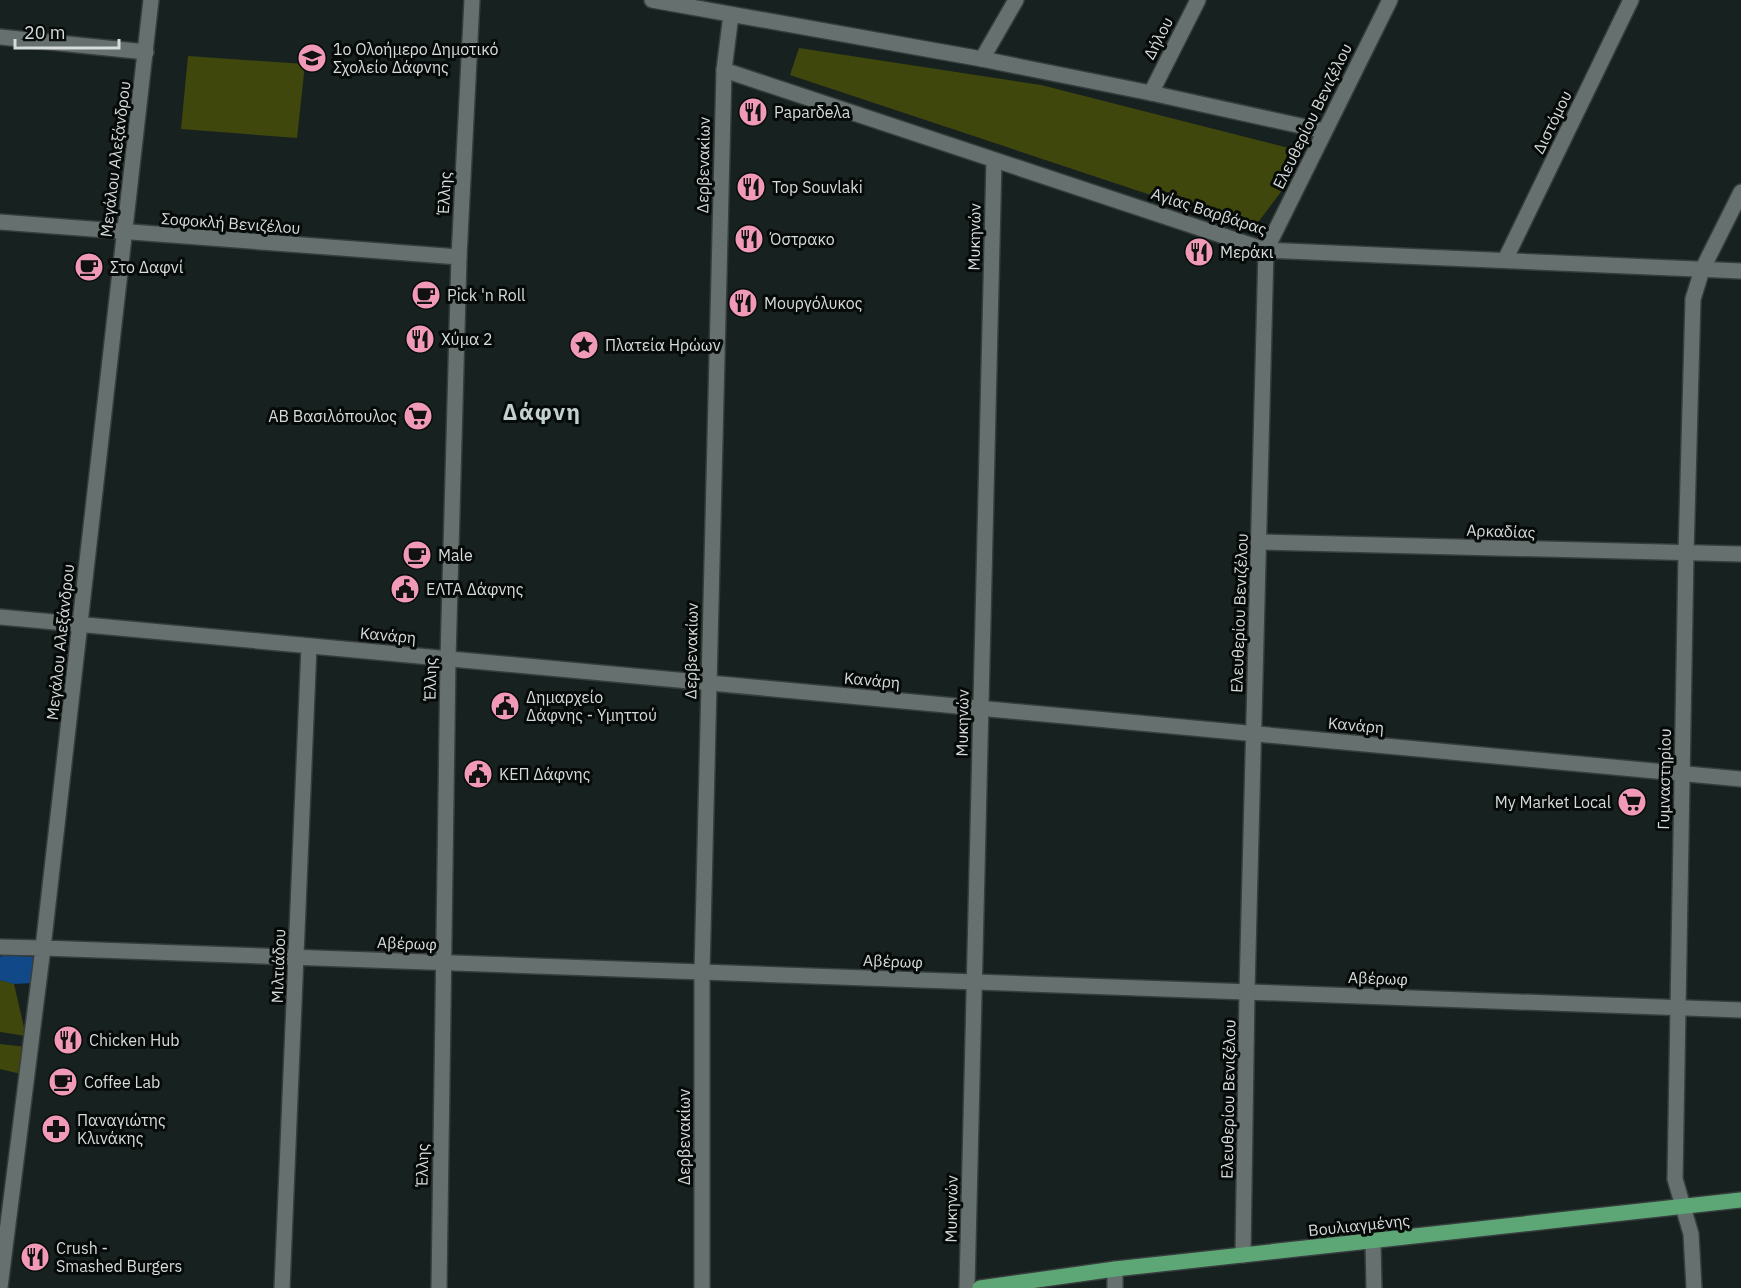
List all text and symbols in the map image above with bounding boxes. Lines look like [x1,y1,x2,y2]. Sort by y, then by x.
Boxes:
scale bar [15,12,118,50]
street label: Δήλου [1139,13,1177,63]
text: 20 m [24,21,66,44]
place label: 1ο Ολοήμερο Δημοτικό Σχολείο Δάφνης [333,39,499,77]
street label: Ελευθερίου Βενιζέλου [1268,40,1356,192]
school or university icon: 1ο Ολοήμερο Δημοτικό Σχολείο Δάφνης [296,42,328,74]
street label: Μεγάλου Αλεξάνδρου [96,80,134,238]
street label: Διστόμου [1528,87,1576,157]
restaurant icon: Paparδeλa [737,96,769,128]
place label: Paparδeλa [774,102,851,122]
street label: Δερβενακίων [692,117,714,213]
street label: Έλλης [433,171,455,216]
restaurant icon: Top Souvlaki [735,171,767,203]
place label: Top Souvlaki [772,177,863,197]
street label: Αγίας Βαρβάρας [1149,183,1269,239]
street label: Μυκηνών [963,203,985,271]
street label: Σοφοκλή Βενιζέλου [161,208,301,238]
restaurant icon: Όστρακο [733,223,765,255]
place label: Όστρακο [769,229,835,249]
restaurant icon: Μεράκι [1183,236,1215,268]
place label: Μεράκι [1220,242,1274,262]
cafe icon: Στο Δαφνί [73,251,105,283]
place label: Στο Δαφνί [110,257,184,277]
cafe icon: Pick 'n Roll [410,279,442,311]
place label: Pick 'n Roll [447,285,525,305]
restaurant icon: Μουργόλυκος [727,287,759,319]
place label: Μουργόλυκος [764,293,863,313]
restaurant icon: Χύμα 2 [404,323,436,355]
place label: Χύμα 2 [441,329,493,349]
place icon: Πλατεία Ηρώων [568,329,600,361]
place label: Πλατεία Ηρώων [605,335,721,355]
district label: Δάφνη [502,397,582,426]
supermarket icon: ΑΒ Βασιλόπουλος [402,400,434,432]
place label: ΑΒ Βασιλόπουλος [268,406,397,426]
street label: Αρκαδίας [1466,520,1536,542]
street label: Ελευθερίου Βενιζέλου [1226,533,1252,693]
cafe icon: Male [401,539,433,571]
place label: Male [438,545,473,565]
street label: Μεγάλου Αλεξάνδρου [42,563,78,721]
public building icon: ΕΛΤΑ Δάφνης [389,573,421,605]
place label: ΕΛΤΑ Δάφνης [426,579,524,599]
street label: Δερβενακίων [680,603,702,699]
street label: Κανάρη [359,623,417,647]
street label: Έλλης [420,657,440,702]
street label: Κανάρη [843,668,901,692]
place label: Δημαρχείο Δάφνης - Υμηττού [526,687,657,725]
street label: Μυκηνών [951,689,973,757]
public building icon: Δημαρχείο Δάφνης - Υμηττού [489,690,521,722]
street label: Κανάρη [1327,713,1385,737]
street label: Γυμναστηρίου [1653,728,1675,830]
public building icon: ΚΕΠ Δάφνης [462,758,494,790]
place label: ΚΕΠ Δάφνης [499,764,591,784]
supermarket icon: My Market Local [1616,786,1648,818]
place label: My Market Local [1495,792,1611,812]
street label: Μιλτιάδου [267,928,289,1004]
street label: Αβέρωφ [377,932,437,954]
street label: Αβέρωφ [863,950,923,972]
street label: Αβέρωφ [1348,967,1408,989]
street label: Ελευθερίου Βενιζέλου [1217,1019,1239,1179]
restaurant icon: Chicken Hub [52,1024,84,1056]
place label: Chicken Hub [89,1030,180,1050]
cafe icon: Coffee Lab [47,1066,79,1098]
place label: Coffee Lab [84,1072,160,1092]
street label: Δερβενακίων [674,1089,694,1185]
place label: Παναγιώτης Κλινάκης [77,1110,166,1148]
pharmacy icon: Παναγιώτης Κλινάκης [40,1113,72,1145]
street label: Έλλης [412,1143,432,1188]
street label: Μυκηνών [940,1175,962,1243]
street label: Βουλιαγμένης [1307,1210,1411,1240]
place label: Crush - Smashed Burgers [56,1238,182,1276]
restaurant icon: Crush - Smashed Burgers [19,1241,51,1273]

